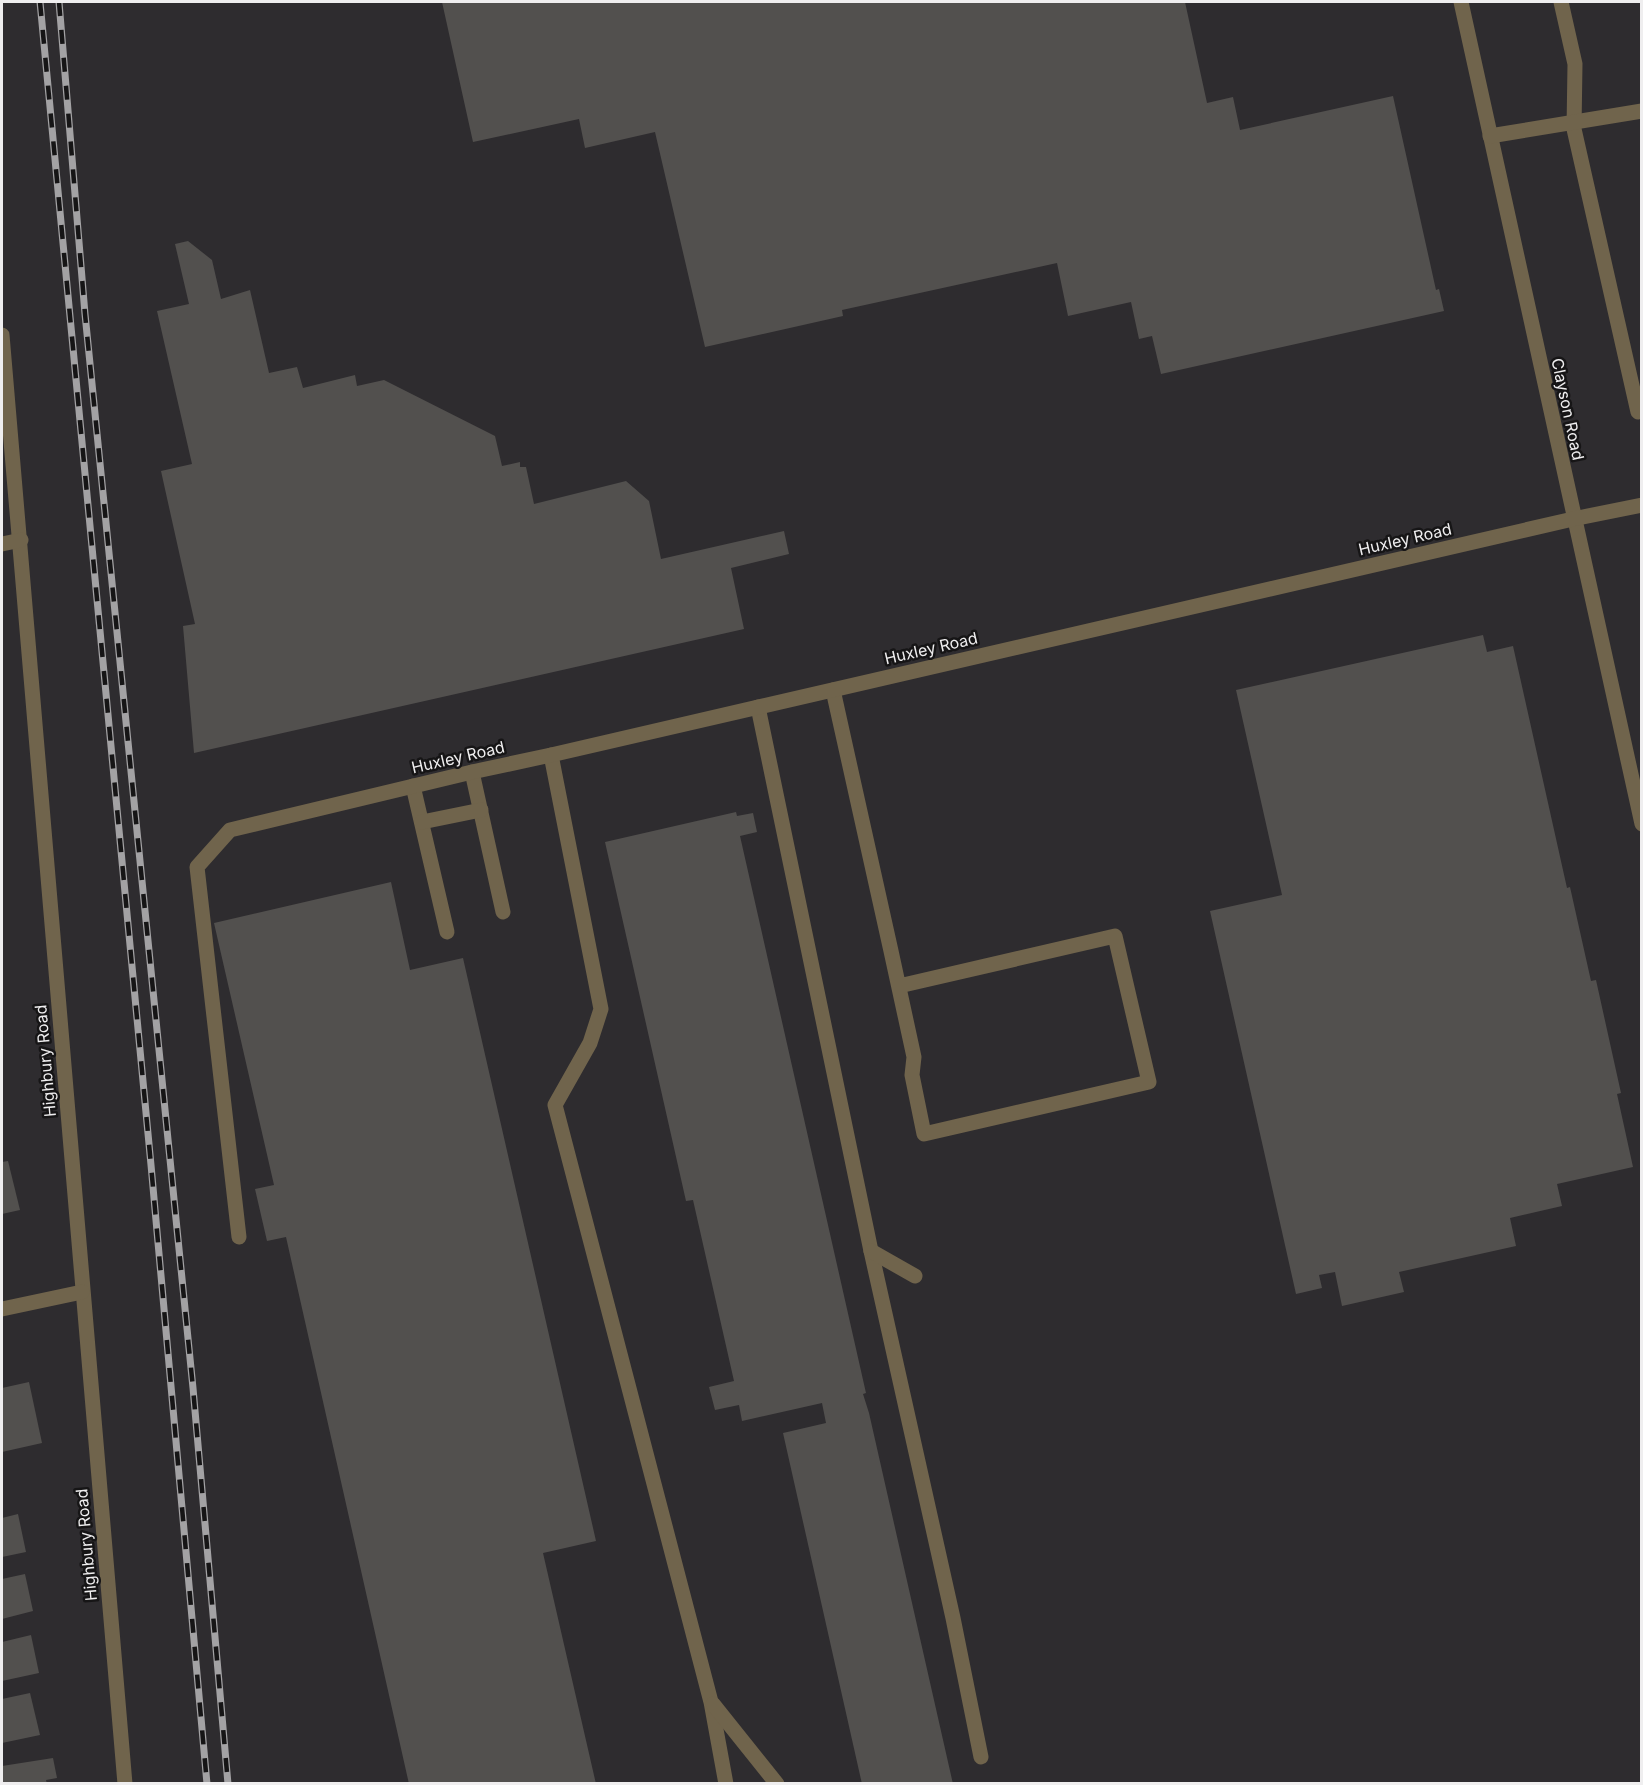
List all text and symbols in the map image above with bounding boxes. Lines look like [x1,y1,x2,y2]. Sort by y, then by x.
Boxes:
street label: Clayson Road [1547,356,1589,462]
street label: Huxley Road [1356,519,1454,559]
street label: Huxley Road [882,628,980,668]
street label: Huxley Road [409,737,507,777]
street label: Highbury Road [30,1004,60,1118]
street label: Highbury Road [71,1488,101,1602]

